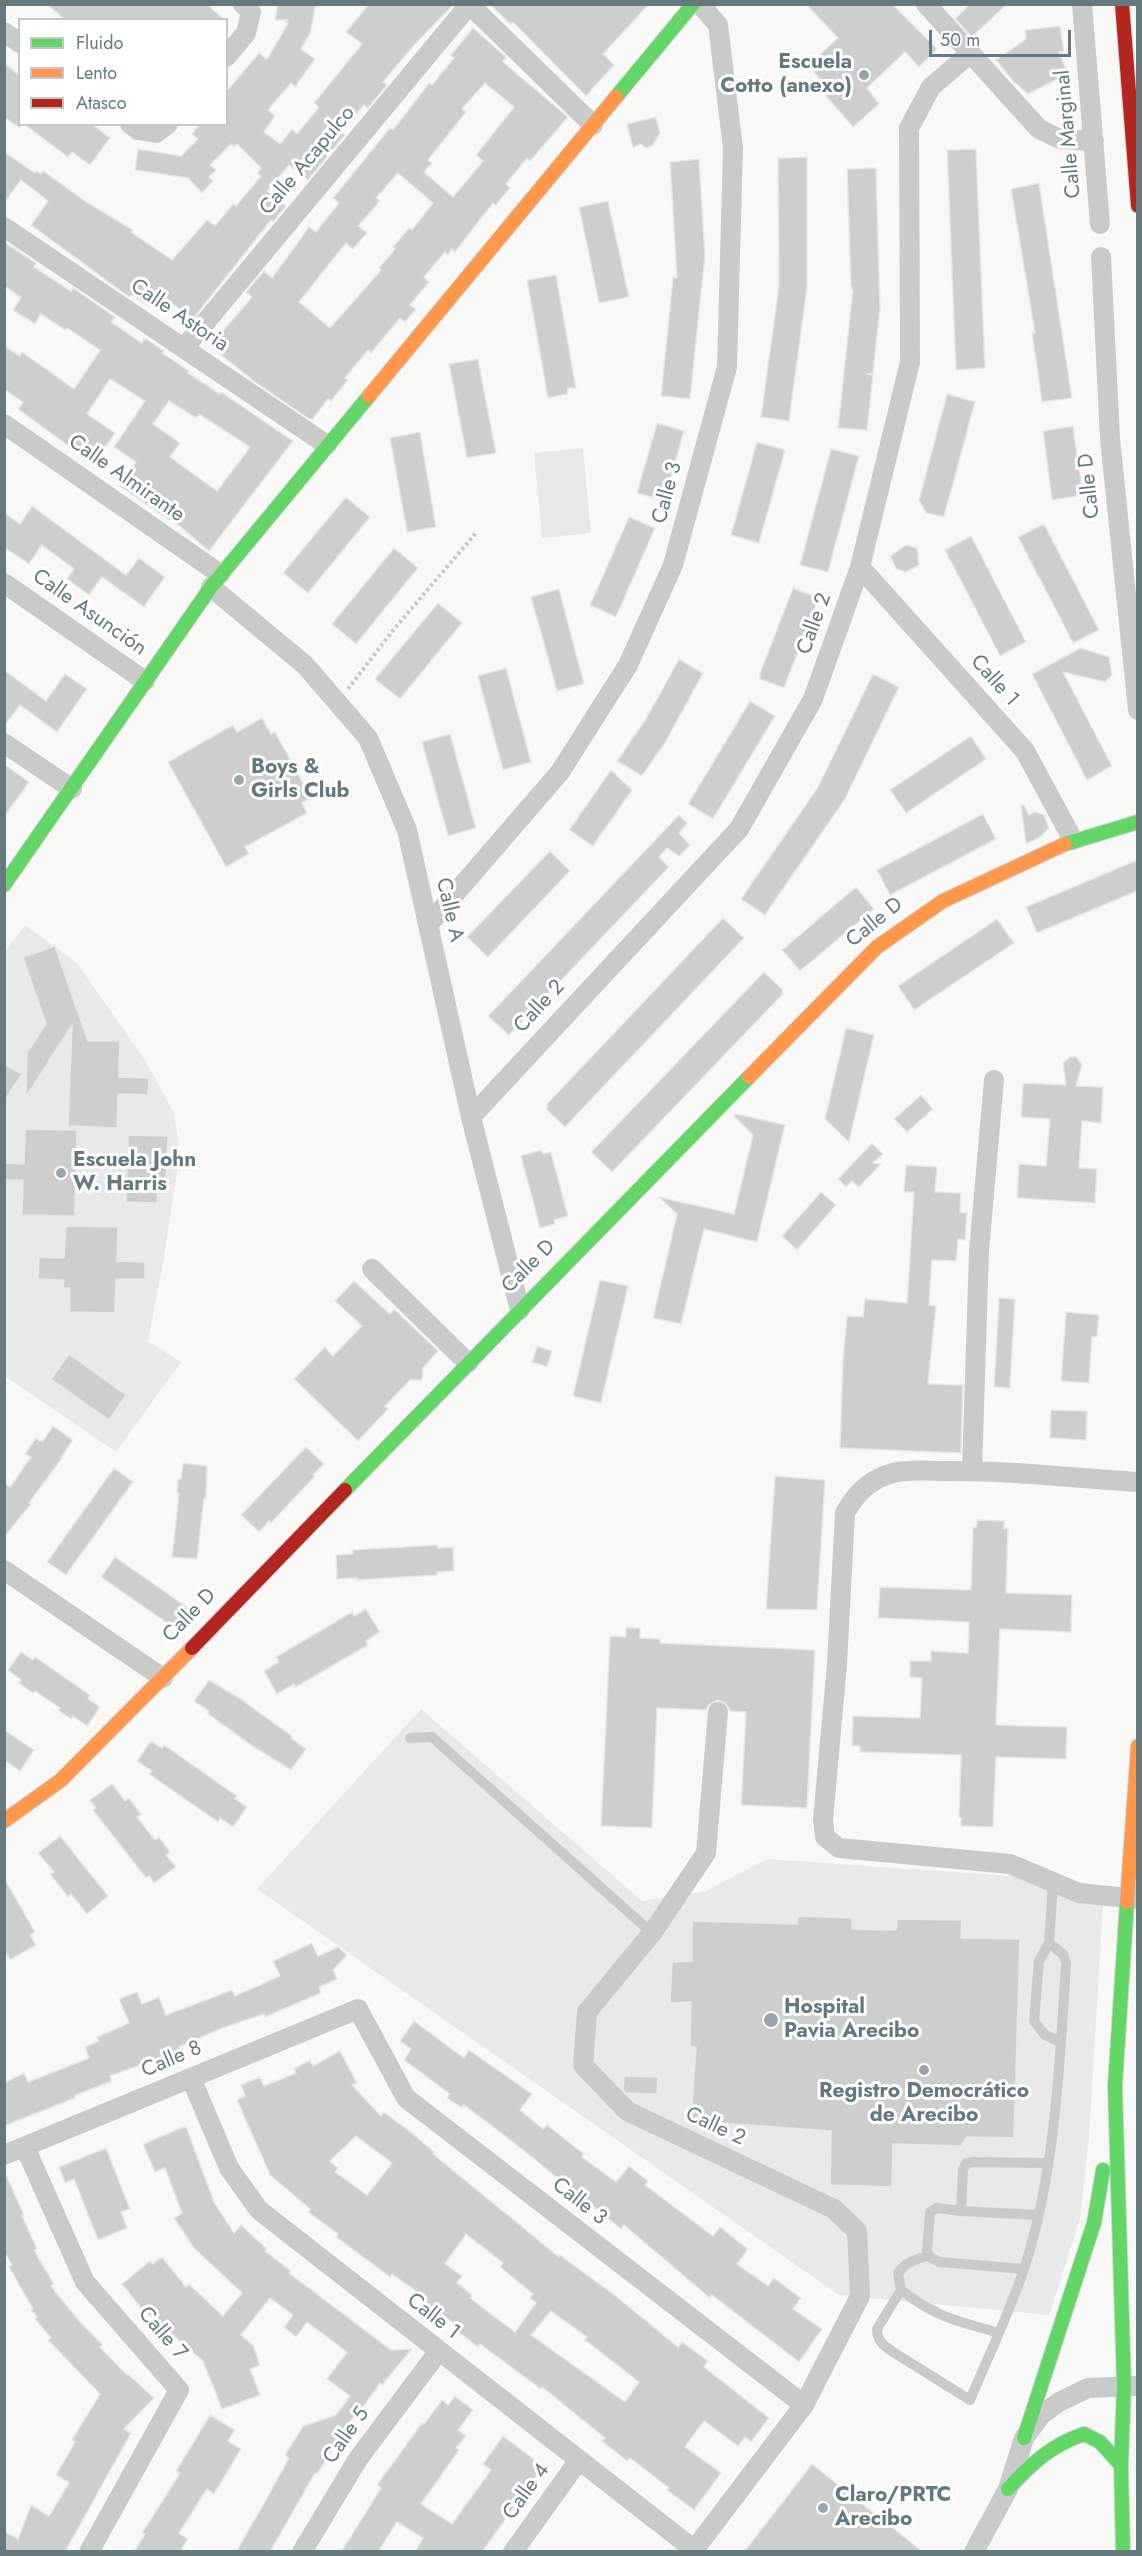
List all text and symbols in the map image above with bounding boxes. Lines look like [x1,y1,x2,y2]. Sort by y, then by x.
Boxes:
legend [18,18,228,126]
scale bar [932,18,1074,56]
text: 50 m [940,27,980,53]
text: Fluido [76,30,123,56]
place label: Escuela Cotto (anexo) [720,50,852,100]
text: Lento [76,60,117,86]
marker: Escuela Cotto (anexo) [857,68,871,82]
street label: Calle Marginal [1051,69,1087,199]
text: Atasco [76,90,127,116]
street label: Calle Acapulco [255,101,361,221]
street label: Calle Astoria [125,274,233,358]
street label: Calle Almirante [63,430,189,528]
street label: Calle D [1074,452,1106,520]
street label: Calle 3 [648,459,688,527]
street label: Calle Asunción [27,564,151,662]
street label: Calle 2 [792,590,838,658]
street label: Calle 1 [964,650,1024,712]
place label: Boys & Girls Club [251,755,349,805]
marker: Boys & Girls Club [232,773,246,787]
street label: Calle A [429,875,469,945]
street label: Calle D [842,893,908,953]
street label: Calle 2 [509,975,571,1039]
place label: Escuela John W. Harris [73,1148,196,1198]
marker: Escuela John W. Harris [54,1166,68,1180]
street label: Calle D [497,1235,561,1299]
street label: Calle D [158,1584,222,1648]
place label: Hospital Pavia Arecibo [784,1995,919,2045]
marker: Hospital Pavia Arecibo [762,2011,780,2029]
street label: Calle 8 [138,2036,206,2084]
marker: Registro Democrático de Arecibo [917,2063,931,2077]
place label: Registro Democrático de Arecibo [819,2079,1029,2129]
street label: Calle 2 [681,2102,749,2152]
street label: Calle 3 [547,2173,611,2231]
street label: Calle 1 [401,2288,465,2346]
street label: Calle 7 [132,2302,192,2366]
street label: Calle 5 [319,2403,375,2469]
street label: Calle 4 [498,2459,556,2525]
place label: Claro/PRTC Arecibo [835,2483,951,2533]
marker: Claro/PRTC Arecibo [816,2501,830,2515]

